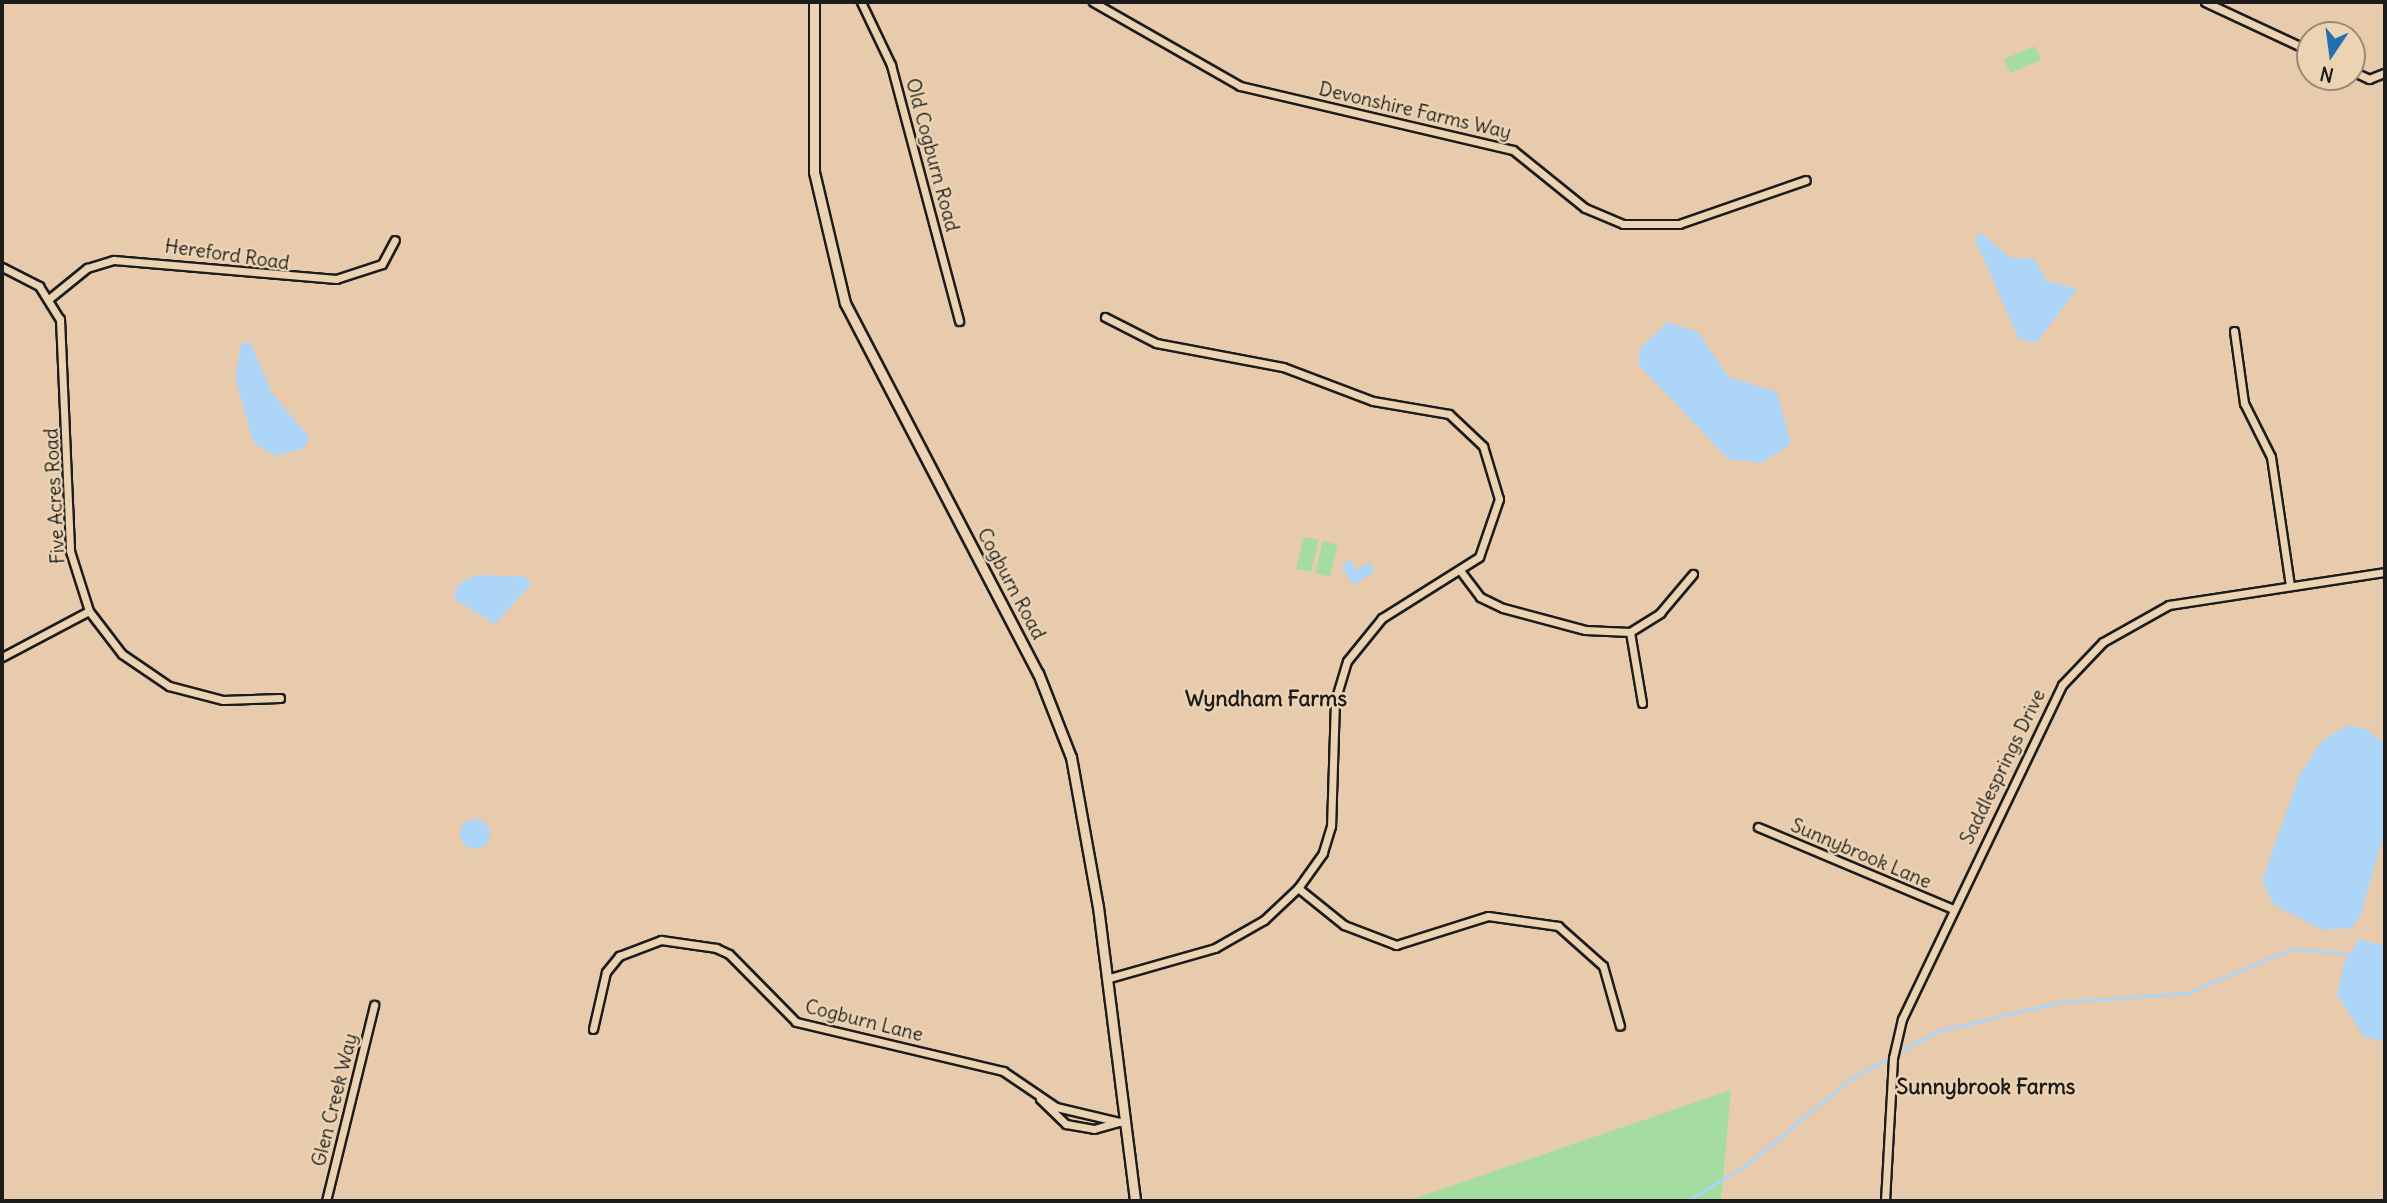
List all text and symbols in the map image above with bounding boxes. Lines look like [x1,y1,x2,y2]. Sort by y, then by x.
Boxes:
north arrow [2296,21,2366,91]
text: N [2318,61,2336,88]
street label: Old Cogburn Road [901,76,963,234]
street label: Devonshire Farms Way [1317,78,1513,144]
street label: Hereford Road [163,235,291,275]
street label: Five Acres Road [40,427,70,565]
street label: Cogburn Road [972,524,1050,644]
district label: Wyndham Farms [1185,686,1347,712]
street label: Saddlesprings Drive [1956,686,2050,848]
street label: Sunnybrook Lane [1787,814,1935,894]
street label: Cogburn Lane [803,995,925,1047]
street label: Glen Creek Way [307,1031,363,1169]
district label: Sunnybrook Farms [1897,1074,2075,1100]

